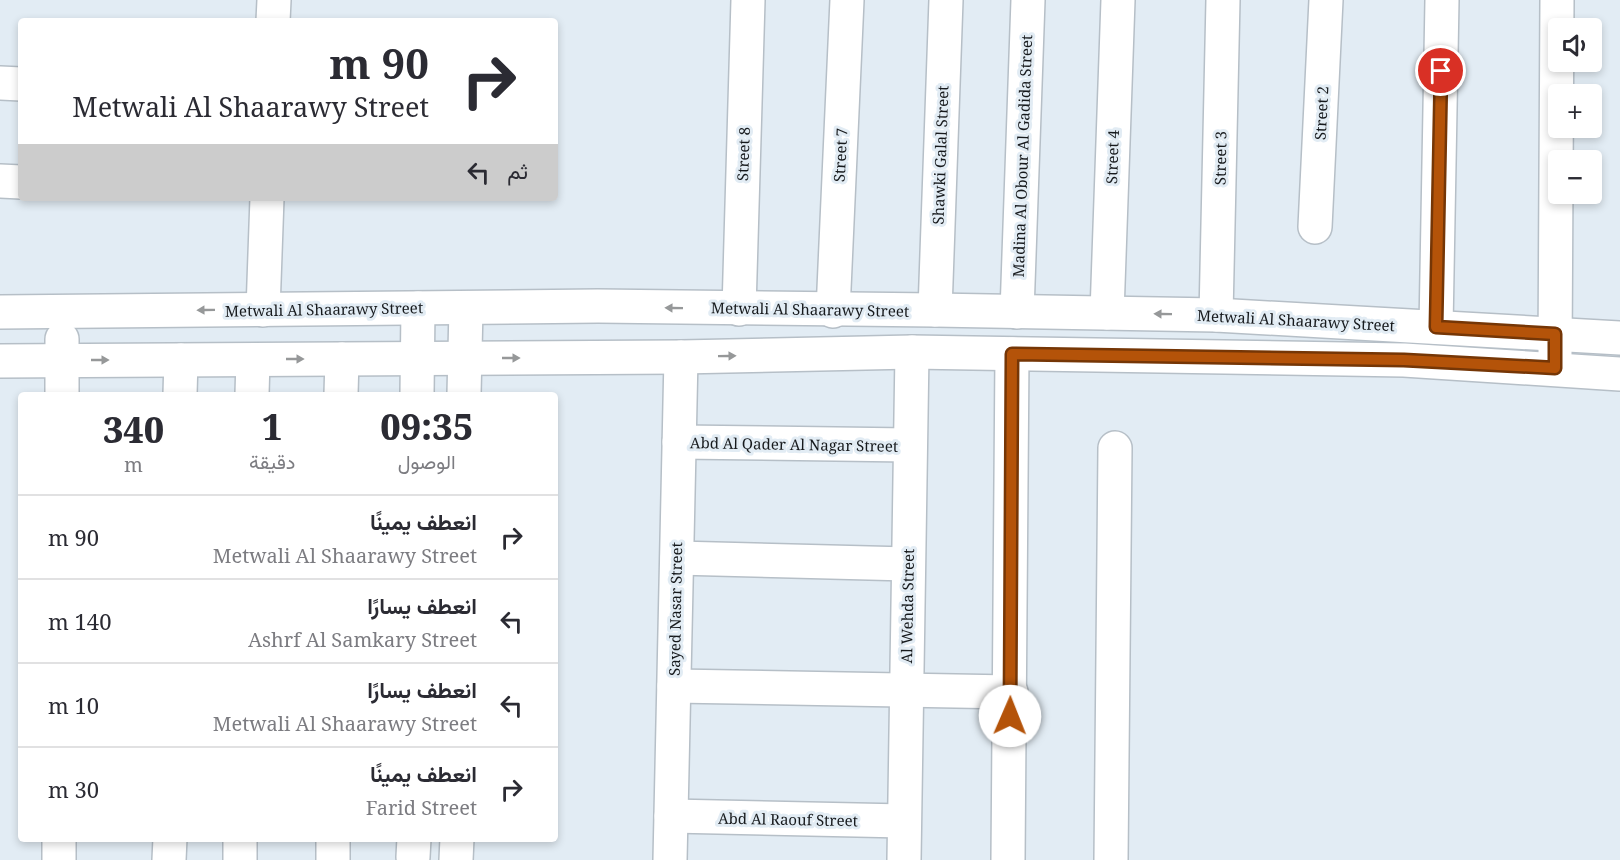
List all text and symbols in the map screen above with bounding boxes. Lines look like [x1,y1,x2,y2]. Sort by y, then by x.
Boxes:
map controls [1548,18,1602,204]
button: sound [1548,18,1602,72]
text: 90 m [329,34,429,91]
street label: Madina Al Obour Al Gadida Street [1008,34,1036,278]
icon: right [450,42,528,120]
pin [1415,45,1466,96]
icon: arrive [1424,54,1457,87]
button: + [1548,84,1602,138]
street label: Shawki Galal Street [928,85,952,225]
street label: Street 2 [1310,85,1332,141]
text: Metwali Al Shaarawy Street [72,88,429,125]
street label: Street 8 [732,127,754,181]
street label: Street 7 [829,127,851,183]
street label: Street 4 [1101,129,1123,184]
street label: Street 3 [1210,131,1230,185]
button: − [1548,150,1602,204]
text: ثم [507,155,528,185]
icon: left [462,156,495,189]
street label: Metwali Al Shaarawy Street [225,297,423,321]
street label: Metwali Al Shaarawy Street [711,297,909,321]
one-way arrow [665,303,684,312]
street label: Metwali Al Shaarawy Street [1197,305,1395,335]
one-way arrow [197,306,216,315]
one-way arrow [1154,309,1173,319]
one-way arrow [718,351,737,361]
one-way arrow [502,353,521,363]
one-way arrow [286,354,305,364]
one-way arrow [91,355,110,365]
text: 1 [262,402,282,451]
text: 09:35 [380,402,473,451]
text: 340 [103,405,164,454]
street label: Abd Al Qader Al Nagar Street [690,432,898,456]
text: دقيقة [249,448,295,475]
text: الوصول [398,448,456,475]
text: m [124,451,143,478]
text: انعطف يمينًا [370,506,477,536]
icon: right [495,521,528,554]
text: 90 m [48,522,99,552]
text: Metwali Al Shaarawy Street [213,542,477,569]
street label: Sayed Nasar Street [664,542,686,676]
street label: Al Wehda Street [896,548,918,664]
text: انعطف يسارًا [367,590,477,620]
icon: left [495,605,528,638]
text: 140 m [48,606,111,636]
text: Ashrf Al Samkary Street [248,626,477,653]
text: انعطف يسارًا [367,674,477,704]
position arrow [978,684,1042,748]
icon: left [495,689,528,722]
text: 10 m [48,690,99,720]
text: Metwali Al Shaarawy Street [213,710,477,737]
text: انعطف يمينًا [370,758,477,788]
icon: right [495,773,528,806]
text: 30 m [48,774,99,804]
text: Farid Street [366,794,477,821]
street label: Abd Al Raouf Street [718,808,858,830]

